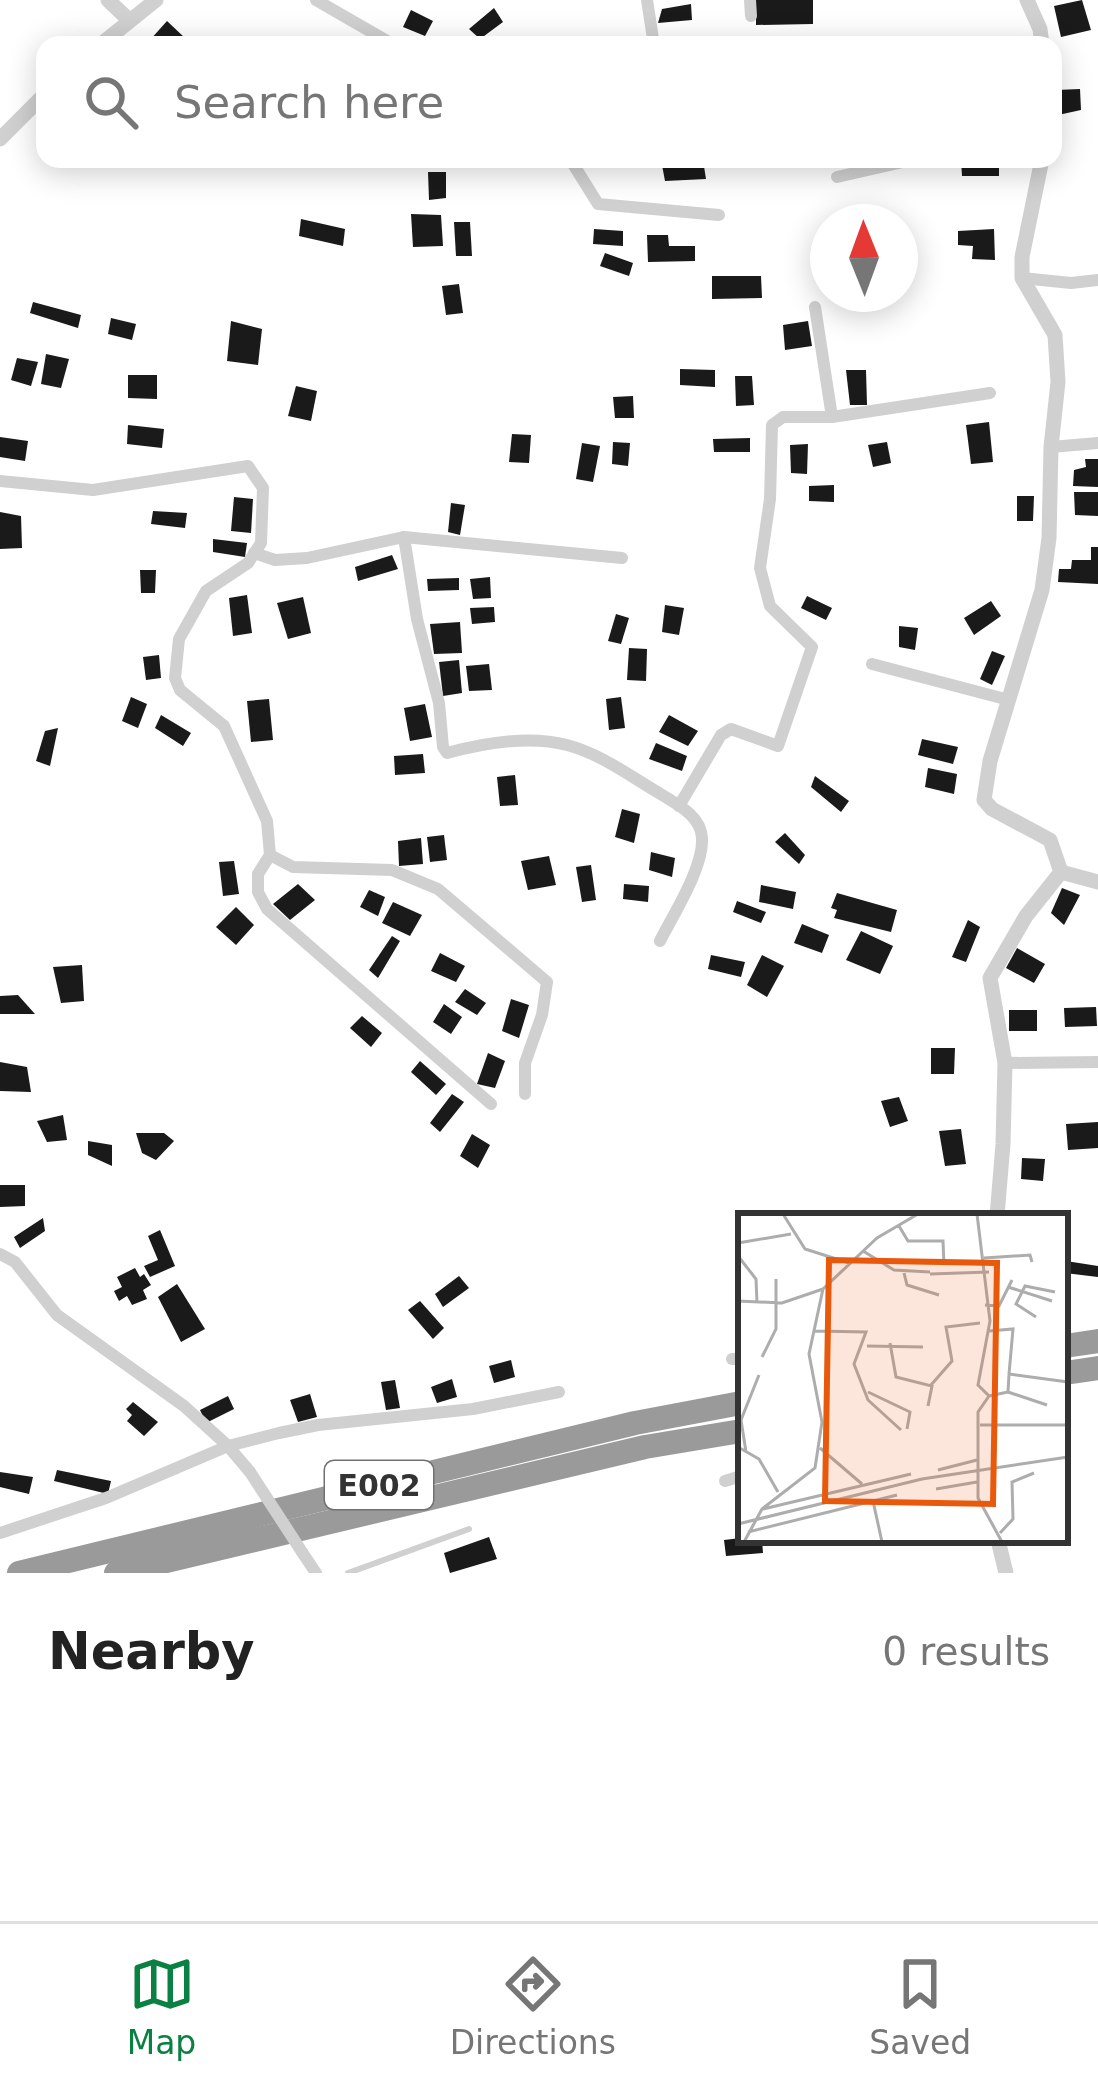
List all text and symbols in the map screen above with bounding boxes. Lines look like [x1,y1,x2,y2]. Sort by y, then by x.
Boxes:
search box [36,36,1062,168]
icon: search [78,69,144,135]
text: Search here [174,76,444,129]
north arrow [810,204,918,312]
inset map [738,1213,1068,1543]
road number: E002 [325,1461,433,1509]
text: Nearby [48,1622,255,1681]
text: 0 results [882,1629,1050,1674]
tab: Map [127,1951,196,2062]
tab: Directions [450,1951,616,2062]
tab: Saved [869,1951,971,2062]

